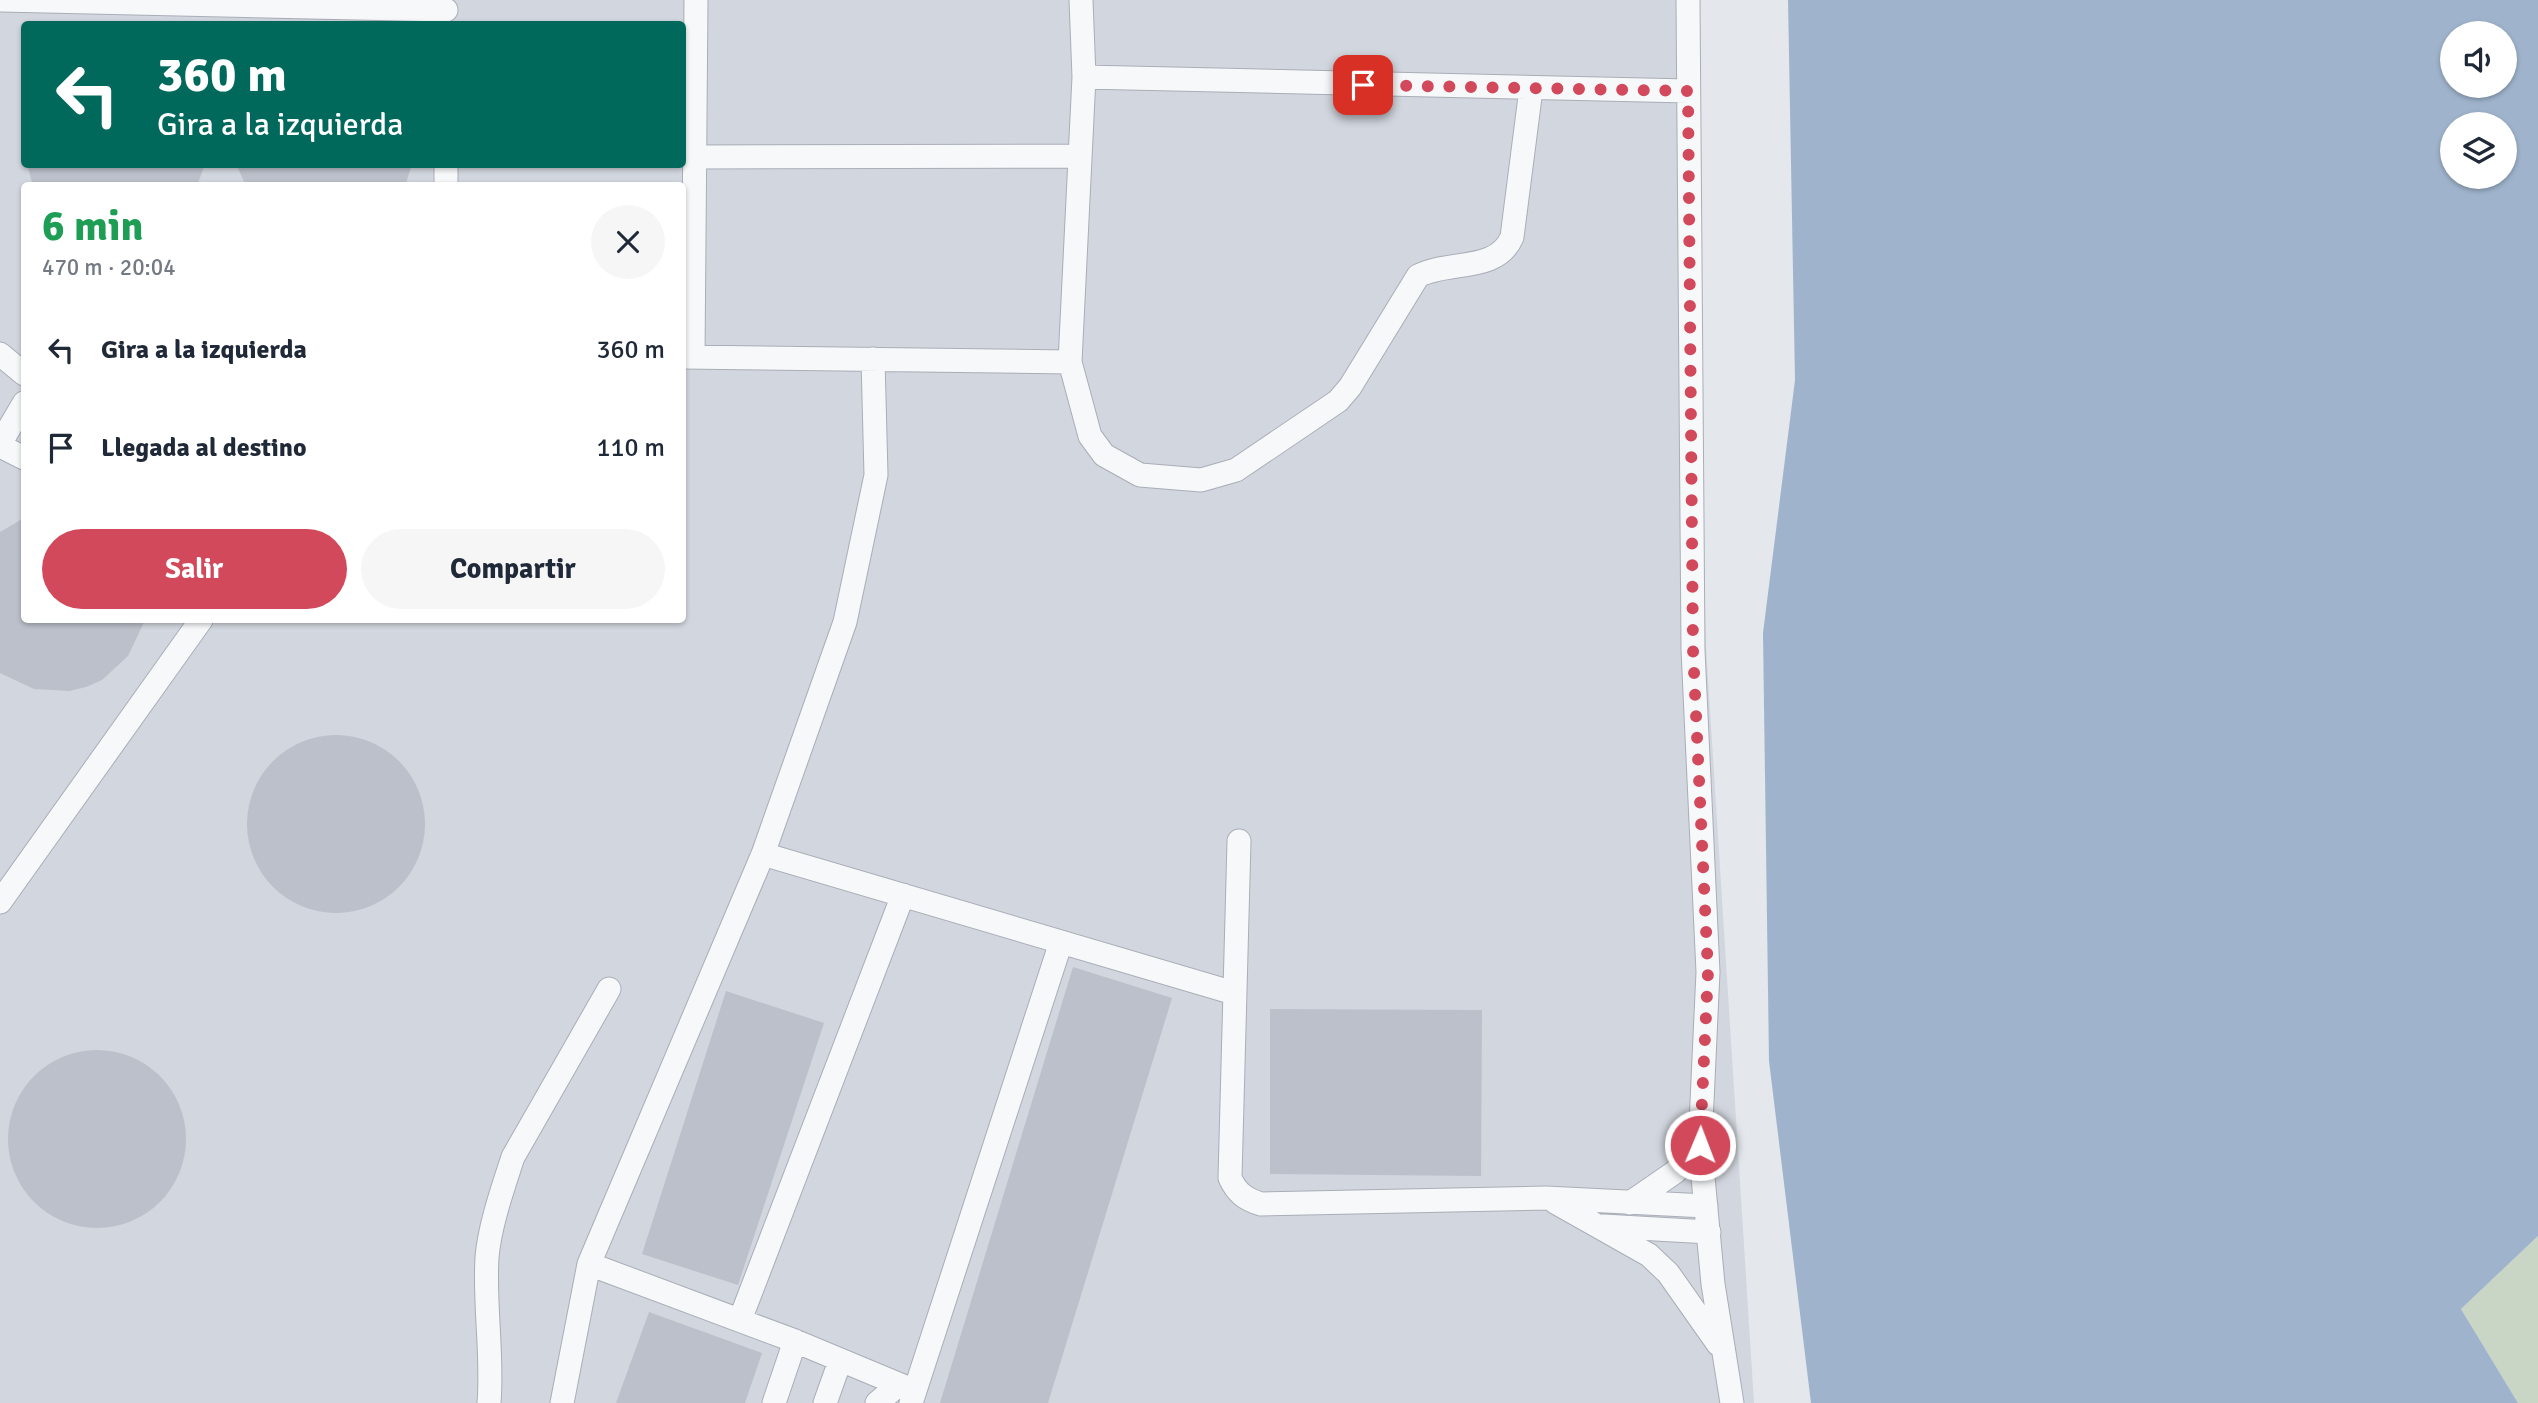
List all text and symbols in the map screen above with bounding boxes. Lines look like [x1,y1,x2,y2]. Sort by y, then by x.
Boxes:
map controls [2440,21,2517,189]
button: sound [2440,21,2517,98]
text: 360 m [157,45,287,105]
icon: left [42,49,133,140]
pin [1333,55,1393,115]
icon: arrive [1344,66,1382,104]
text: Gira a la izquierda [157,105,404,144]
button: layers [2440,112,2517,189]
text: 6 min [42,201,143,252]
button: close [591,205,665,279]
text: 470 m · 20:04 [42,253,176,282]
icon: left [42,331,80,369]
text: Gira a la izquierda [101,334,307,366]
text: 360 m [596,334,665,366]
icon: arrive [42,429,80,467]
text: Llegada al destino [101,432,307,464]
text: 110 m [596,432,665,464]
button: Salir [42,529,347,609]
button: Compartir [361,529,665,609]
position arrow [1663,1108,1737,1182]

